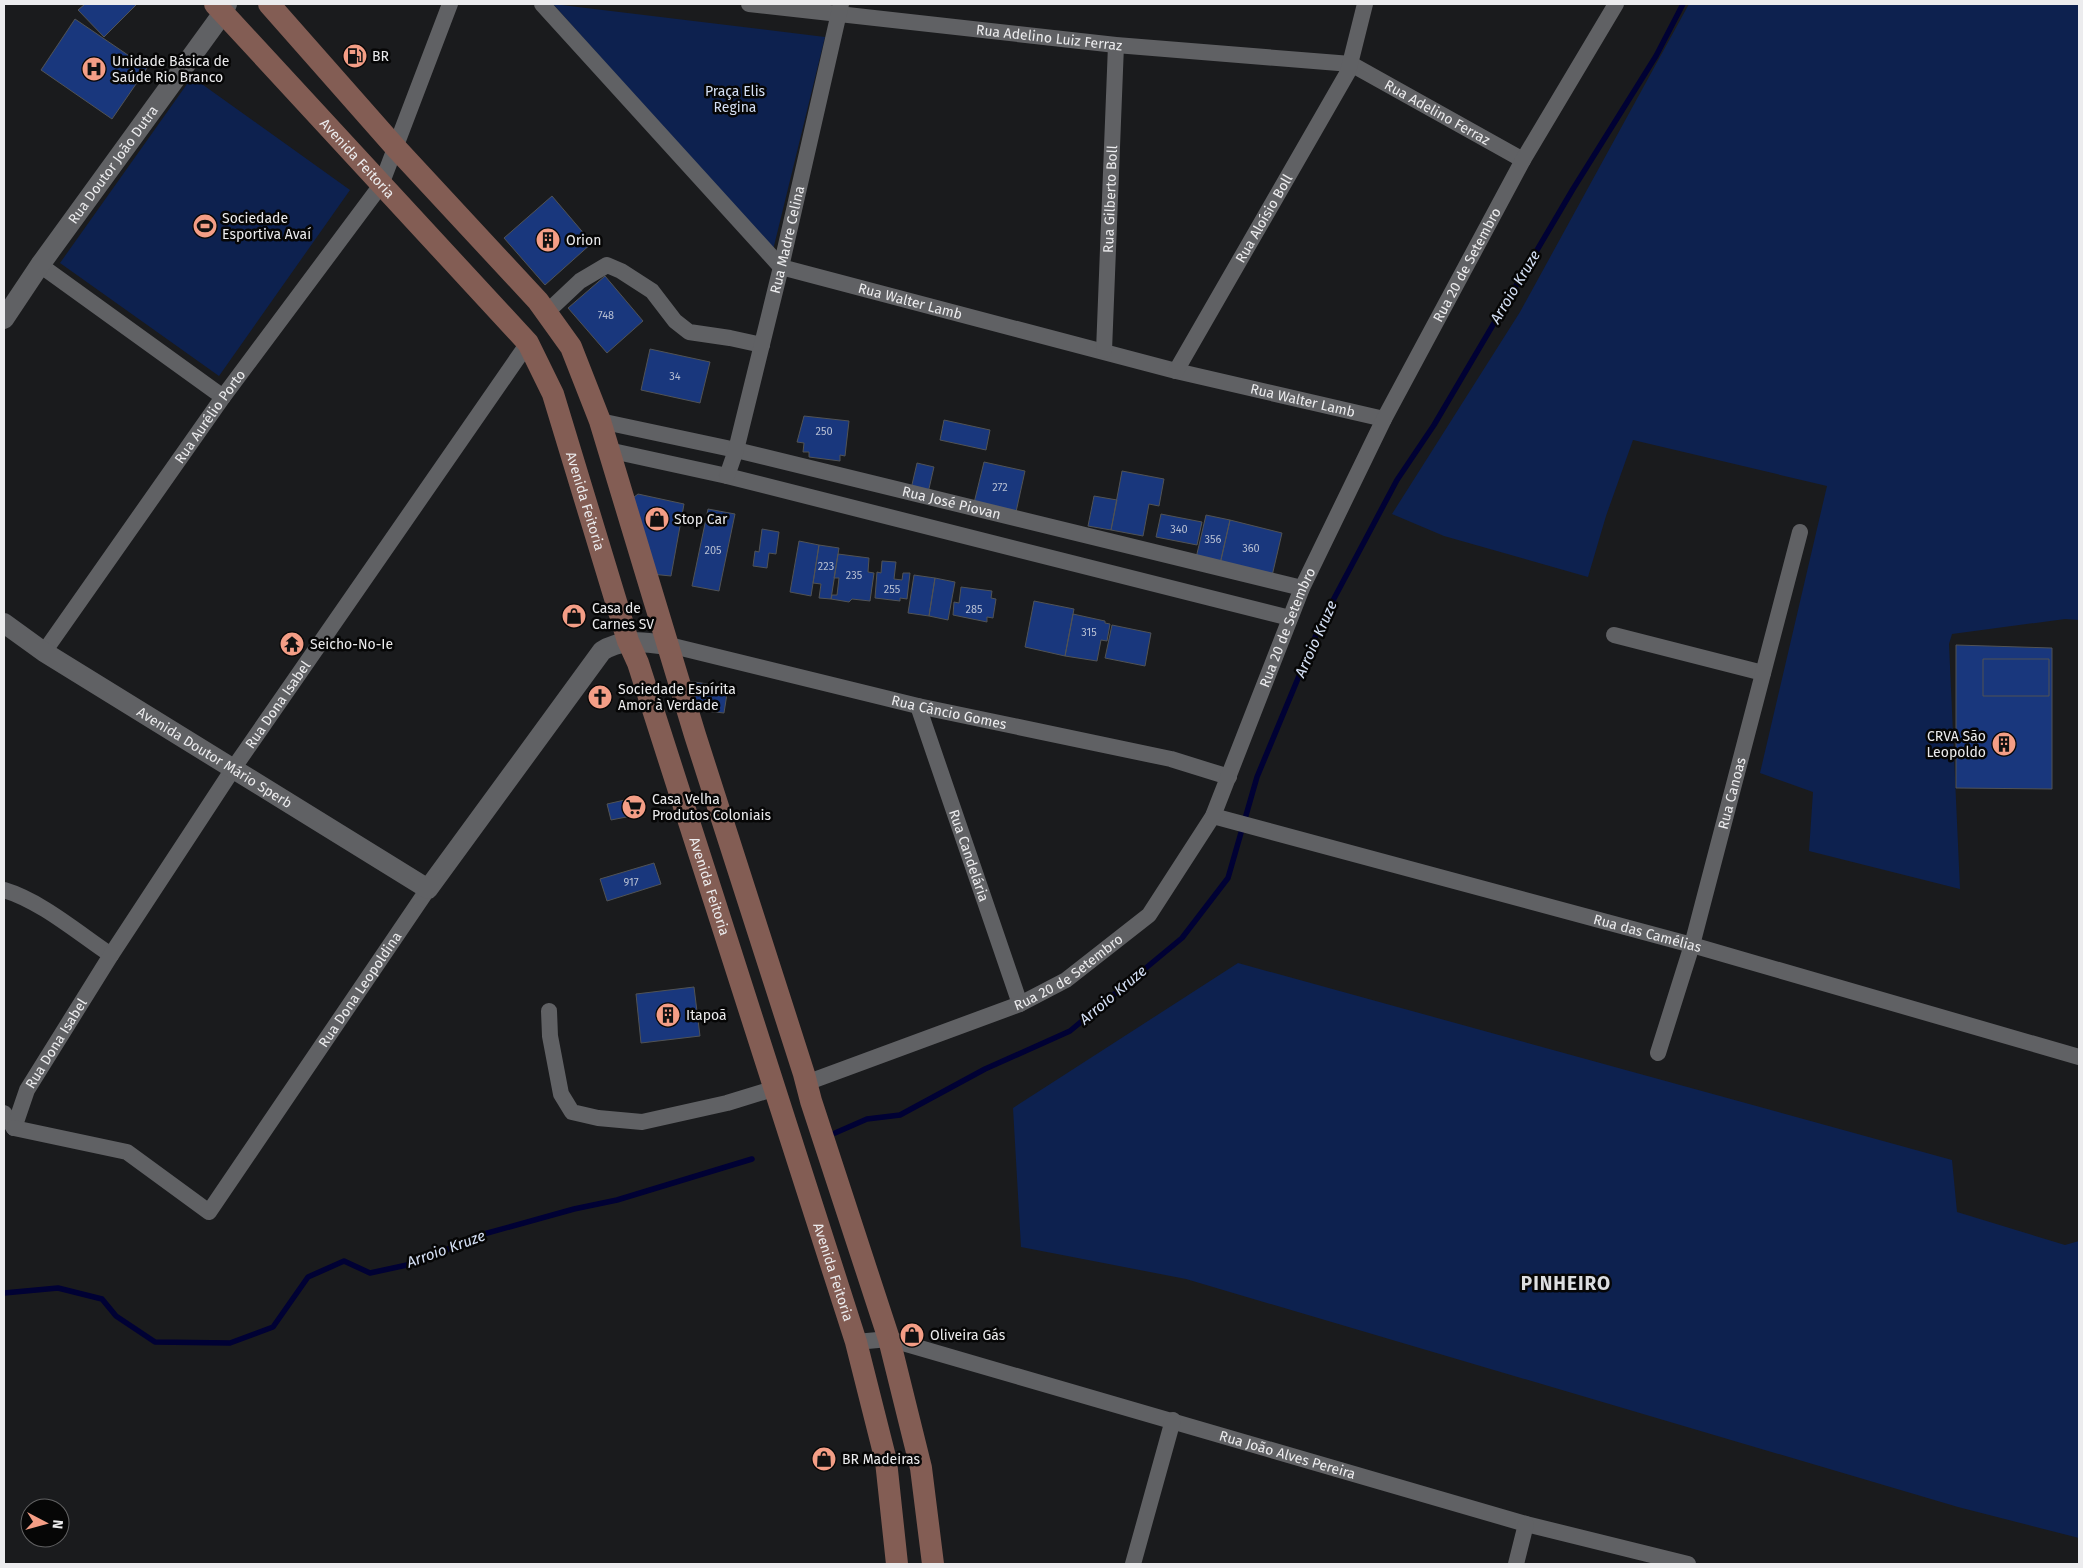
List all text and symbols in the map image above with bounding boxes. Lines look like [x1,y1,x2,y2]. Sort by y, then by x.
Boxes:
street label: Rua Adelino Luiz Ferraz [975,21,1123,54]
fuel station icon: BR [342,43,368,69]
place label: BR [372,48,390,65]
place label: Unidade Básica de Saúde Rio Branco [112,53,229,86]
hospital icon: Unidade Básica de Saúde Rio Branco [81,56,107,82]
street label: Rua Adelino Ferraz [1381,76,1493,149]
park label: Praça Elis Regina [705,83,766,116]
street label: Rua Doutor João Dutra [65,102,162,227]
street label: Avenida Feitoria [316,115,398,202]
street label: Rua Gilberto Boll [1100,145,1121,253]
street label: Rua Aloísio Boll [1232,171,1296,266]
street label: Rua Madre Celina [767,184,808,296]
street label: Rua 20 de Setembro [1430,205,1505,325]
place label: Sociedade Esportiva Avaí [222,210,311,243]
sports icon: Sociedade Esportiva Avaí [192,213,218,239]
building icon: Orion [535,227,561,253]
place label: Orion [566,232,601,249]
water label: Arroio Kruze [1486,247,1544,328]
street label: Rua Walter Lamb [856,280,964,323]
house number: 748 [598,309,614,322]
street label: Rua Aurélio Porto [171,367,249,467]
house number: 34 [669,370,681,383]
street label: Rua Walter Lamb [1249,380,1357,421]
house number: 250 [815,425,833,438]
street label: Avenida Feitoria [562,450,608,553]
house number: 272 [992,481,1008,494]
street label: Rua José Piovan [900,483,1003,523]
shop icon: Stop Car [644,506,670,532]
place label: Stop Car [674,511,728,528]
house number: 340 [1170,523,1188,536]
house number: 356 [1205,533,1222,546]
house number: 360 [1242,542,1260,555]
house number: 205 [704,544,722,557]
house number: 223 [818,560,834,573]
street label: Rua 20 de Setembro [1256,565,1320,690]
house number: 235 [846,569,863,582]
house number: 255 [884,583,901,596]
water label: Arroio Kruze [1291,598,1341,681]
place label: Casa de Carnes SV [592,600,654,633]
shop icon: Casa de Carnes SV [561,603,587,629]
house number: 285 [965,603,983,616]
house number: 315 [1081,626,1097,639]
temple icon: Seicho-No-Ie [279,631,305,657]
place label: Seicho-No-Ie [310,636,393,653]
street label: Rua Dona Isabel [242,658,314,752]
place label: Sociedade Espírita Amor à Verdade [618,681,736,714]
church icon: Sociedade Espírita Amor à Verdade [587,684,613,710]
street label: Rua Câncio Gomes [890,692,1008,733]
street label: Avenida Doutor Mário Sperb [134,704,295,812]
place label: CRVA São Leopoldo [1927,728,1986,761]
building icon: CRVA São Leopoldo [1991,731,2017,757]
street label: Rua Canoas [1715,755,1750,831]
place label: Casa Velha Produtos Coloniais [652,791,771,824]
supermarket icon: Casa Velha Produtos Coloniais [621,794,647,820]
street label: Rua Candelária [945,807,992,904]
street label: Avenida Feitoria [685,835,733,938]
house number: 917 [623,876,639,889]
street label: Rua das Camélias [1592,911,1704,956]
street label: Rua Dona Leopoldina [315,929,405,1051]
street label: Rua 20 de Setembro [1012,931,1126,1014]
water label: Arroio Kruze [1075,962,1150,1029]
street label: Rua Dona Isabel [22,995,91,1092]
building icon: Itapoã [655,1002,681,1028]
place label: Itapoã [686,1007,727,1024]
street label: Avenida Feitoria [809,1221,857,1323]
water label: Arroio Kruze [403,1226,488,1272]
district label: PINHEIRO [1521,1272,1611,1295]
shop icon: Oliveira Gás [899,1322,925,1348]
place label: Oliveira Gás [930,1327,1006,1344]
street label: Rua João Alves Pereira [1217,1427,1357,1483]
shop icon: BR Madeiras [811,1446,837,1472]
place label: BR Madeiras [842,1451,921,1468]
north arrow [20,1498,70,1548]
text: N [48,1519,66,1530]

